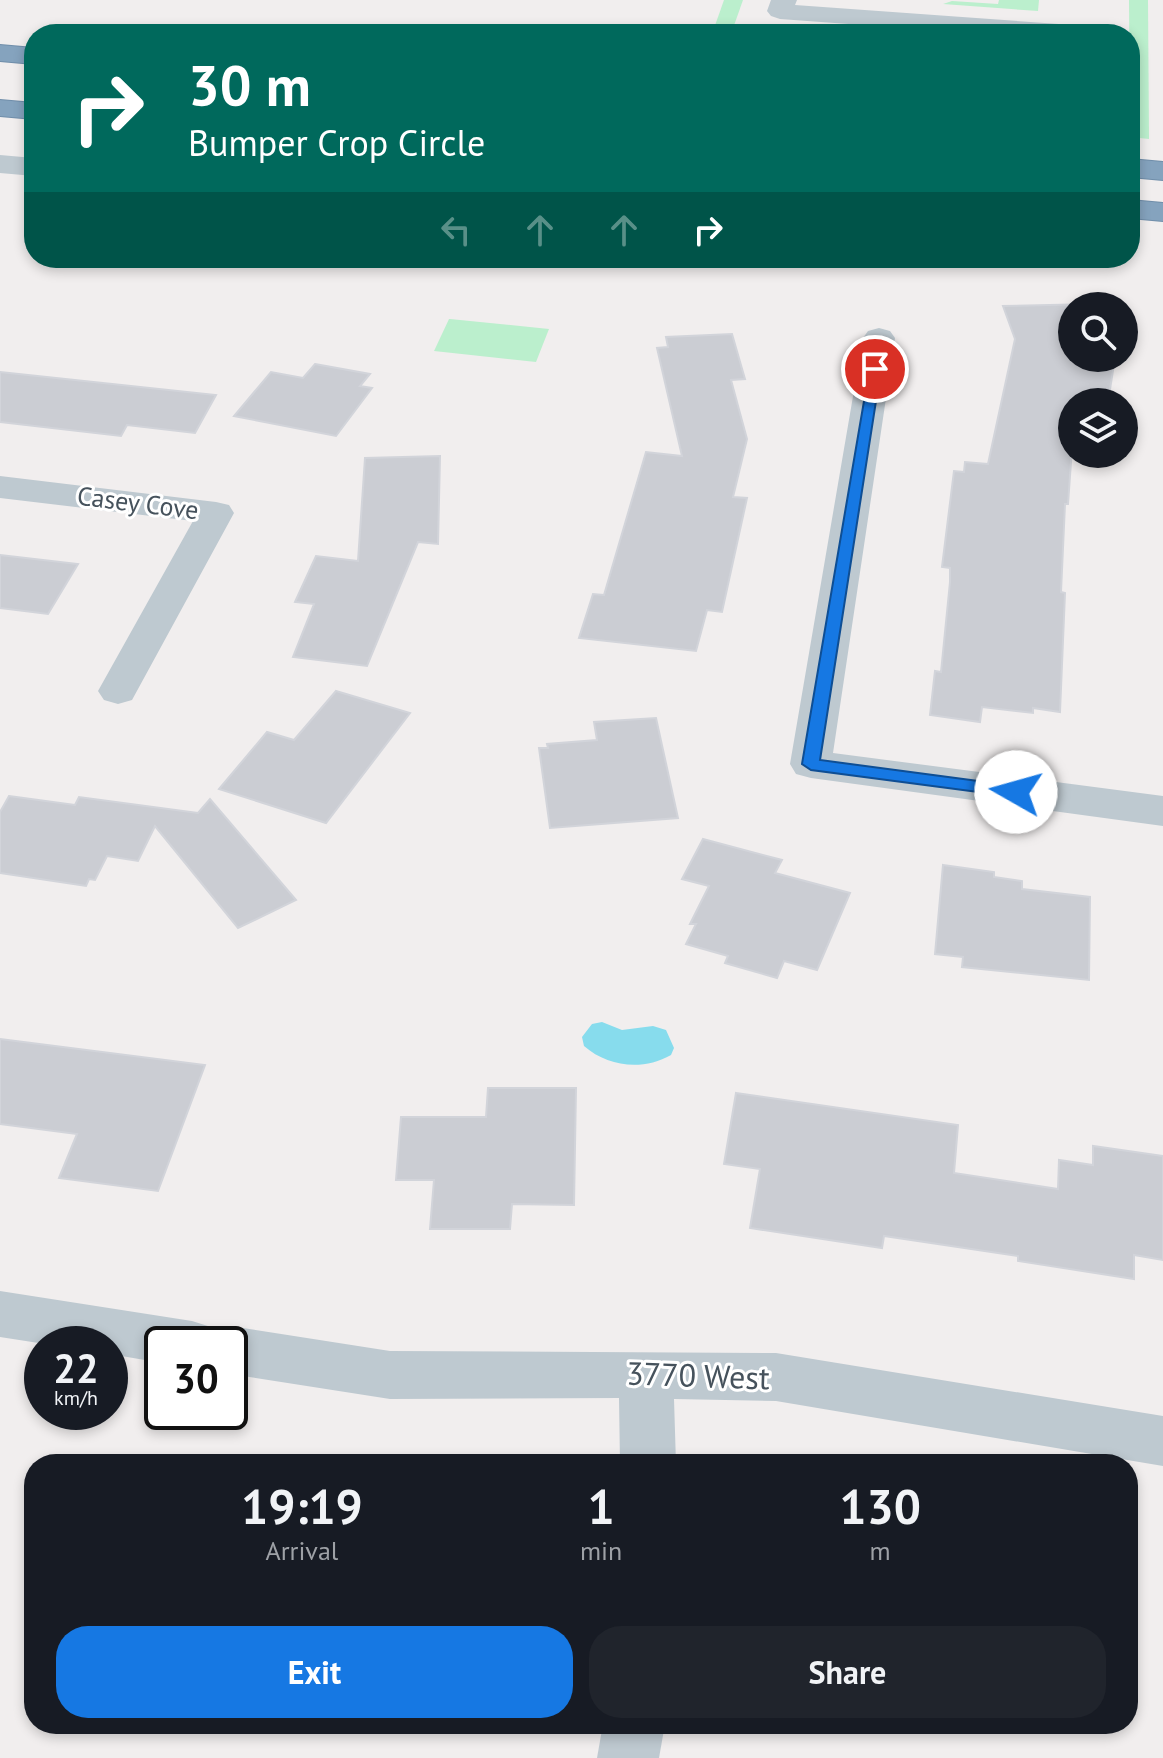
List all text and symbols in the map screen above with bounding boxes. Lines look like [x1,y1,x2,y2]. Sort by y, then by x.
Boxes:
text: 30 m [188,49,311,121]
icon: right [56,56,160,160]
text: Bumper Crop Circle [188,119,485,166]
icon: left [434,208,478,252]
icon: ahead [518,208,562,252]
icon: ahead [602,208,646,252]
icon: right [686,208,730,252]
map controls [1058,292,1138,468]
button: search [1058,292,1138,372]
pin [841,335,909,403]
icon: arrive [853,347,897,391]
button: layers [1058,388,1138,468]
street label: Casey Cove [75,479,201,526]
position arrow [974,750,1058,834]
speed limit sign: 30 [144,1326,248,1430]
text: 22 [53,1342,99,1394]
street label: 3770 West [626,1352,771,1398]
text: km/h [54,1385,98,1411]
text: 19:19 [241,1475,363,1537]
text: 1 [587,1475,615,1537]
text: 130 [839,1475,921,1537]
text: Arrival [266,1534,338,1567]
text: min [580,1534,622,1567]
text: m [870,1534,891,1567]
button: Exit [56,1626,573,1718]
button: Share [589,1626,1106,1718]

